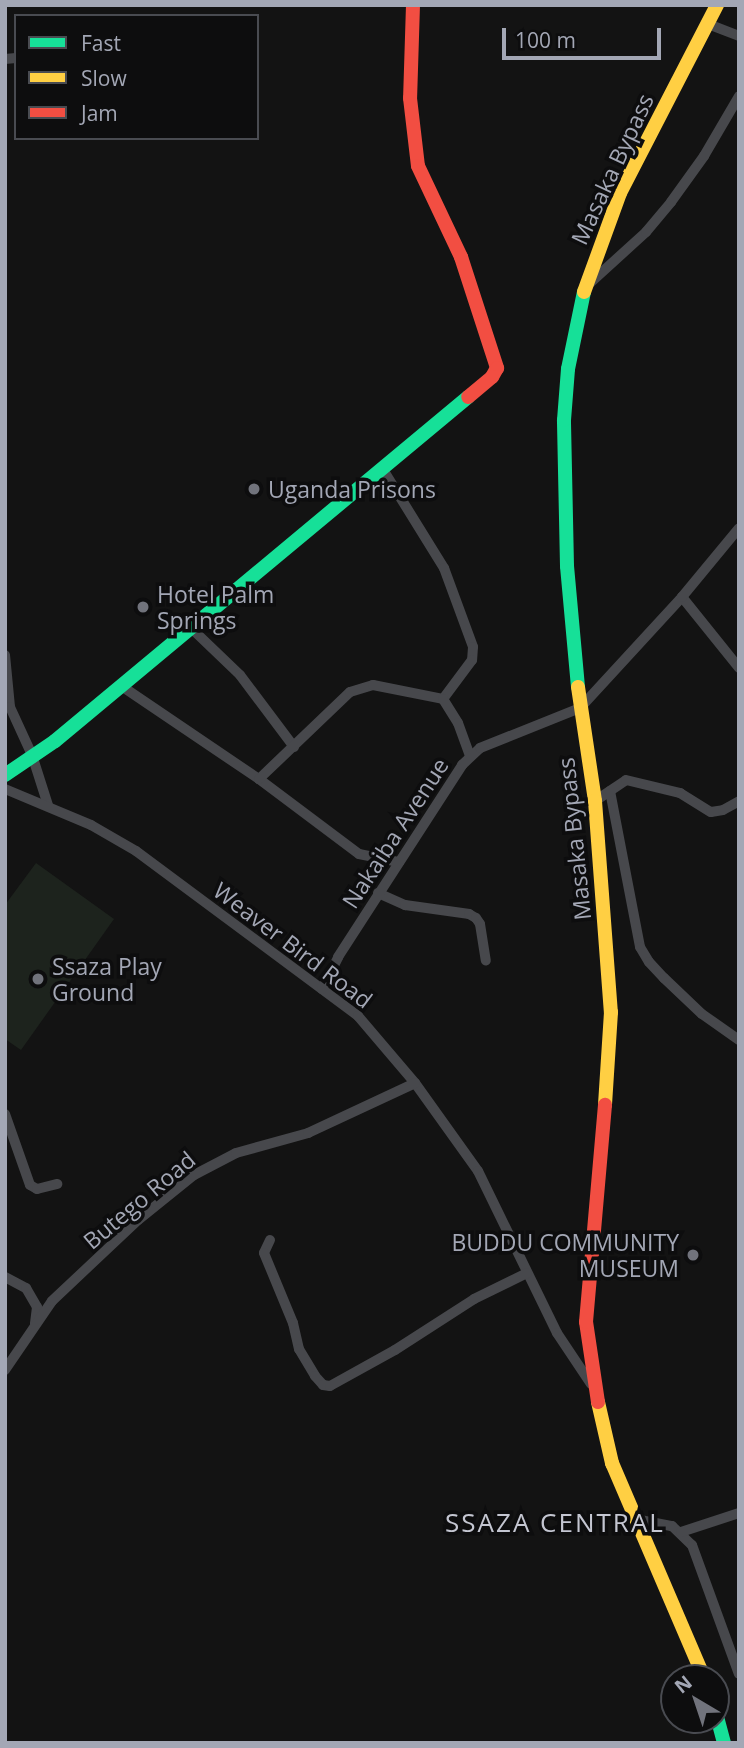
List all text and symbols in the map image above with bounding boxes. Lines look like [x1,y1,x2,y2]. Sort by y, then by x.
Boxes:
legend [14,14,259,140]
scale bar [506,14,665,58]
text: 100 m [515,26,576,54]
text: Fast [81,29,121,57]
text: Slow [81,64,127,92]
street label: Masaka Bypass [565,89,659,249]
text: Jam [81,99,118,127]
place label: Uganda Prisons [268,475,436,503]
marker: Uganda Prisons [246,481,262,497]
place label: Hotel Palm Springs [157,580,274,634]
marker: Hotel Palm Springs [135,599,151,615]
street label: Nakaiba Avenue [336,753,454,913]
street label: Masaka Bypass [552,756,596,922]
street label: Weaver Bird Road [208,876,378,1014]
place label: Ssaza Play Ground [52,952,162,1006]
marker: Ssaza Play Ground [30,971,46,987]
street label: Butego Road [78,1145,200,1255]
place label: BUDDU COMMUNITY MUSEUM [451,1228,679,1282]
marker: BUDDU COMMUNITY MUSEUM [685,1247,701,1263]
district label: SSAZA CENTRAL [447,1507,663,1539]
north arrow [660,1664,730,1734]
text: N [669,1669,697,1699]

